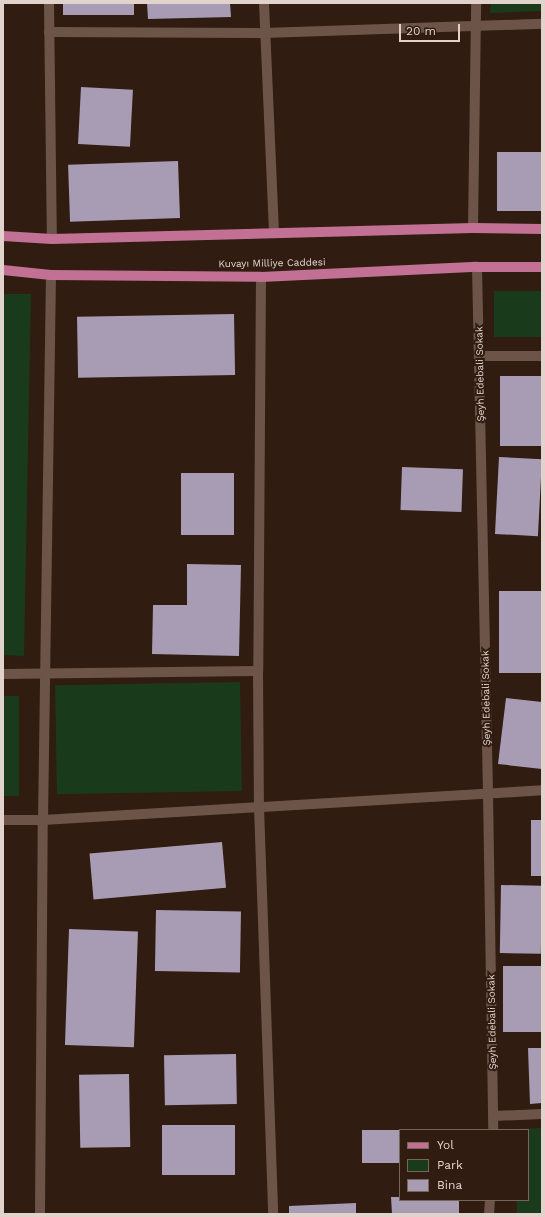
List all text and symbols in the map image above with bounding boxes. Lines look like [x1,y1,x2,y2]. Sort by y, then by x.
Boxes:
scale bar [401,16,462,42]
text: 20 m [406,24,436,38]
street label: Kuvayı Milliye Caddesi [218,256,326,270]
street label: Şeyh Edebali Sokak [473,326,487,422]
street label: Şeyh Edebali Sokak [479,650,493,746]
street label: Şeyh Edebali Sokak [485,974,499,1070]
legend [399,1129,529,1201]
text: Yol [437,1138,454,1152]
text: Park [437,1158,463,1172]
text: Bina [437,1178,462,1192]

